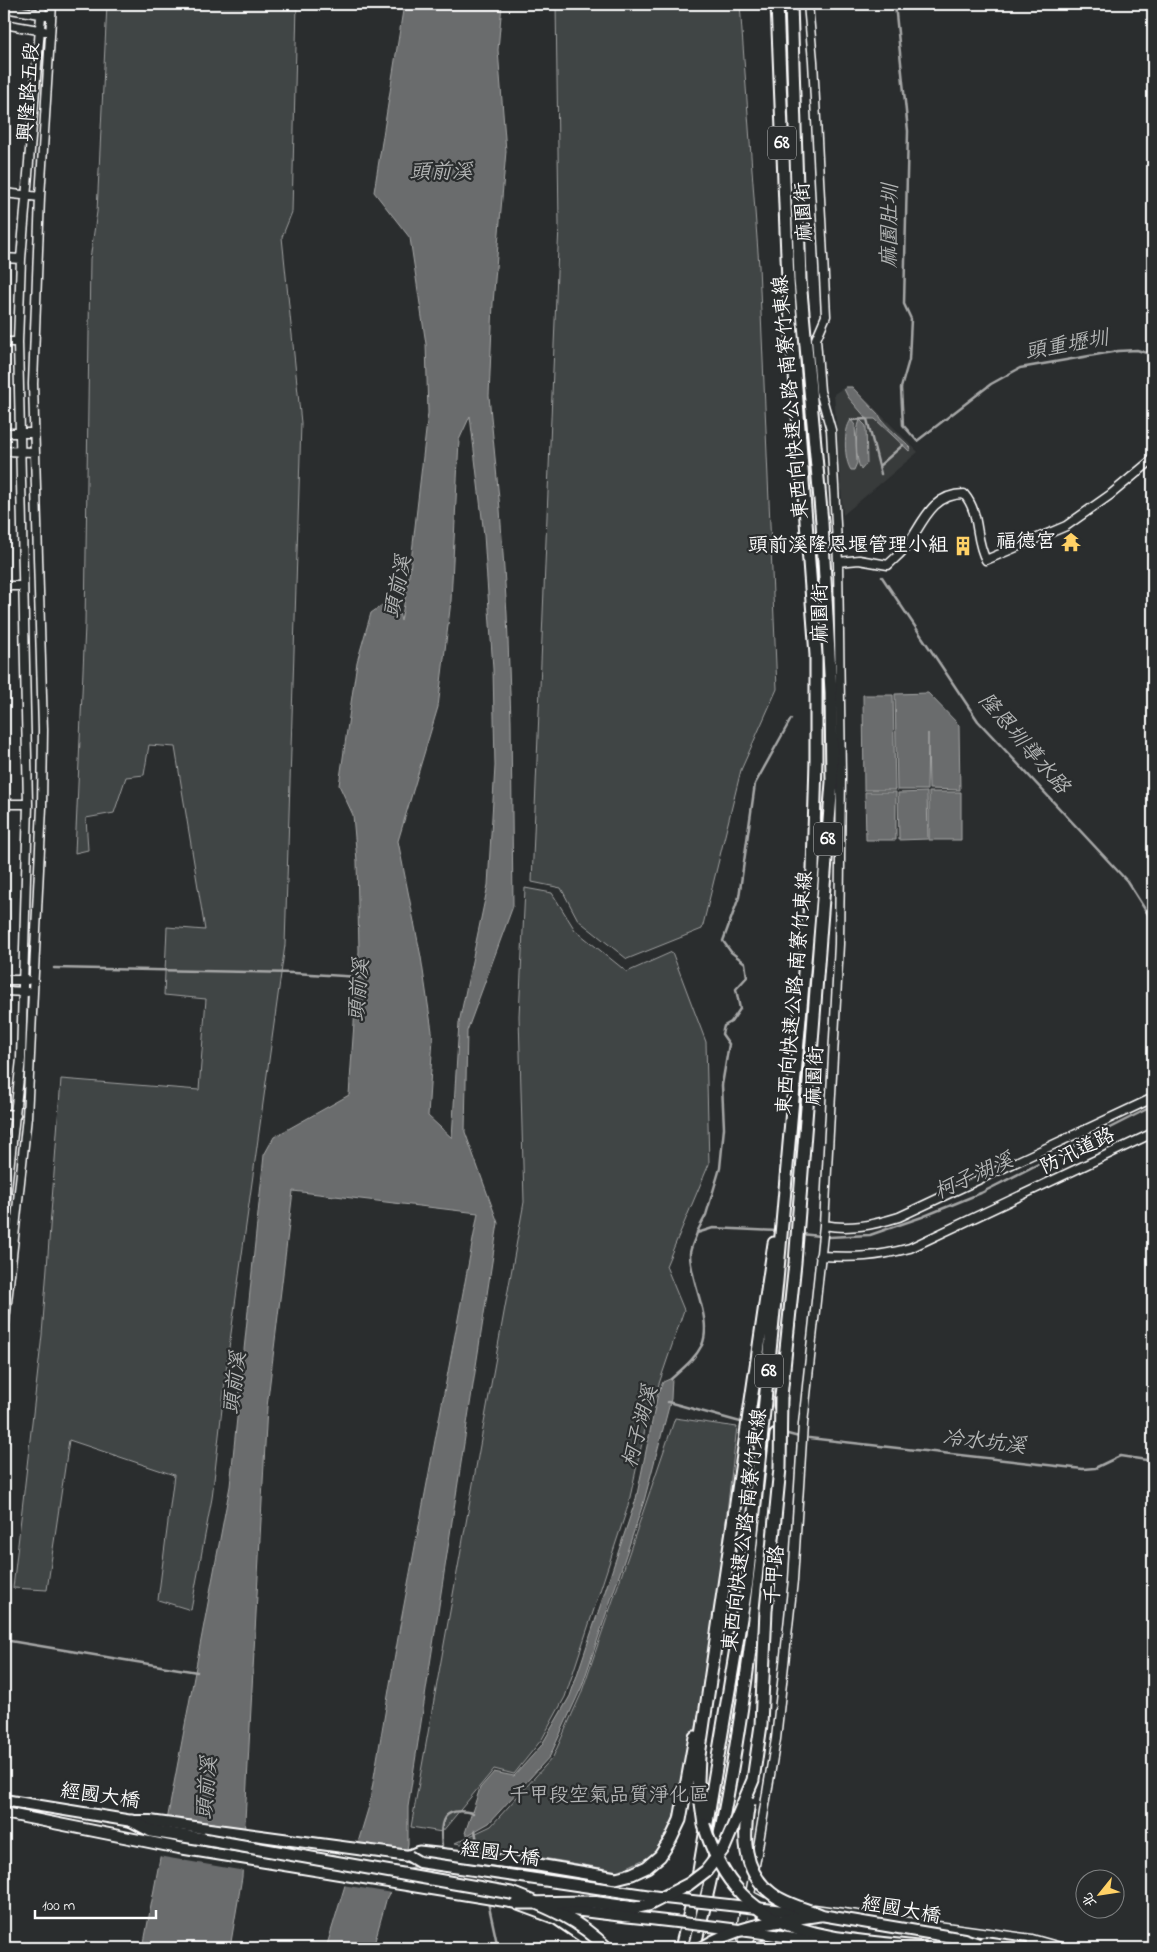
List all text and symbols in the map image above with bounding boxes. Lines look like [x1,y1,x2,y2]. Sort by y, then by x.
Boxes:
street label: 興隆路五段 [12,41,48,143]
road number: 68 [768,126,796,160]
water label: 頭前溪 [410,158,473,188]
street label: 麻園街 [789,181,821,243]
water label: 麻園肚圳 [875,182,907,268]
street label: 東西向快速公路 南寮竹東線 [767,274,817,520]
water label: 頭重壢圳 [1023,324,1113,368]
place label: 福德宮 [996,528,1056,557]
temple icon: 福德宮 [1060,531,1082,553]
place label: 頭前溪隆恩堰管理小組 [748,532,948,561]
building icon: 頭前溪隆恩堰管理小組 [952,535,974,557]
water label: 頭前溪 [378,552,420,621]
street label: 麻園街 [807,583,836,643]
water label: 隆恩圳導水路 [970,687,1077,803]
road number: 68 [814,822,842,856]
street label: 東西向快速公路 南寮竹東線 [771,870,821,1116]
water label: 頭前溪 [342,956,378,1023]
street label: 麻園街 [800,1045,832,1107]
street label: 防汛道路 [1036,1121,1121,1183]
water label: 柯子湖溪 [930,1146,1019,1208]
water label: 頭前溪 [217,1349,255,1416]
road number: 68 [755,1354,783,1388]
water label: 柯子湖溪 [616,1382,667,1471]
street label: 東西向快速公路 南寮竹東線 [717,1407,775,1653]
water label: 冷水坑溪 [941,1424,1028,1462]
street label: 千甲路 [759,1543,793,1606]
water label: 頭前溪 [190,1754,226,1821]
street label: 經國大橋 [58,1777,142,1817]
park label: 千甲段空氣品質淨化區 [509,1782,709,1811]
street label: 經國大橋 [458,1835,542,1875]
north arrow [1074,1870,1124,1920]
scale bar [35,1887,156,1919]
text: 北 [1077,1888,1103,1911]
street label: 經國大橋 [859,1890,943,1932]
text: 100 m [42,1895,75,1917]

